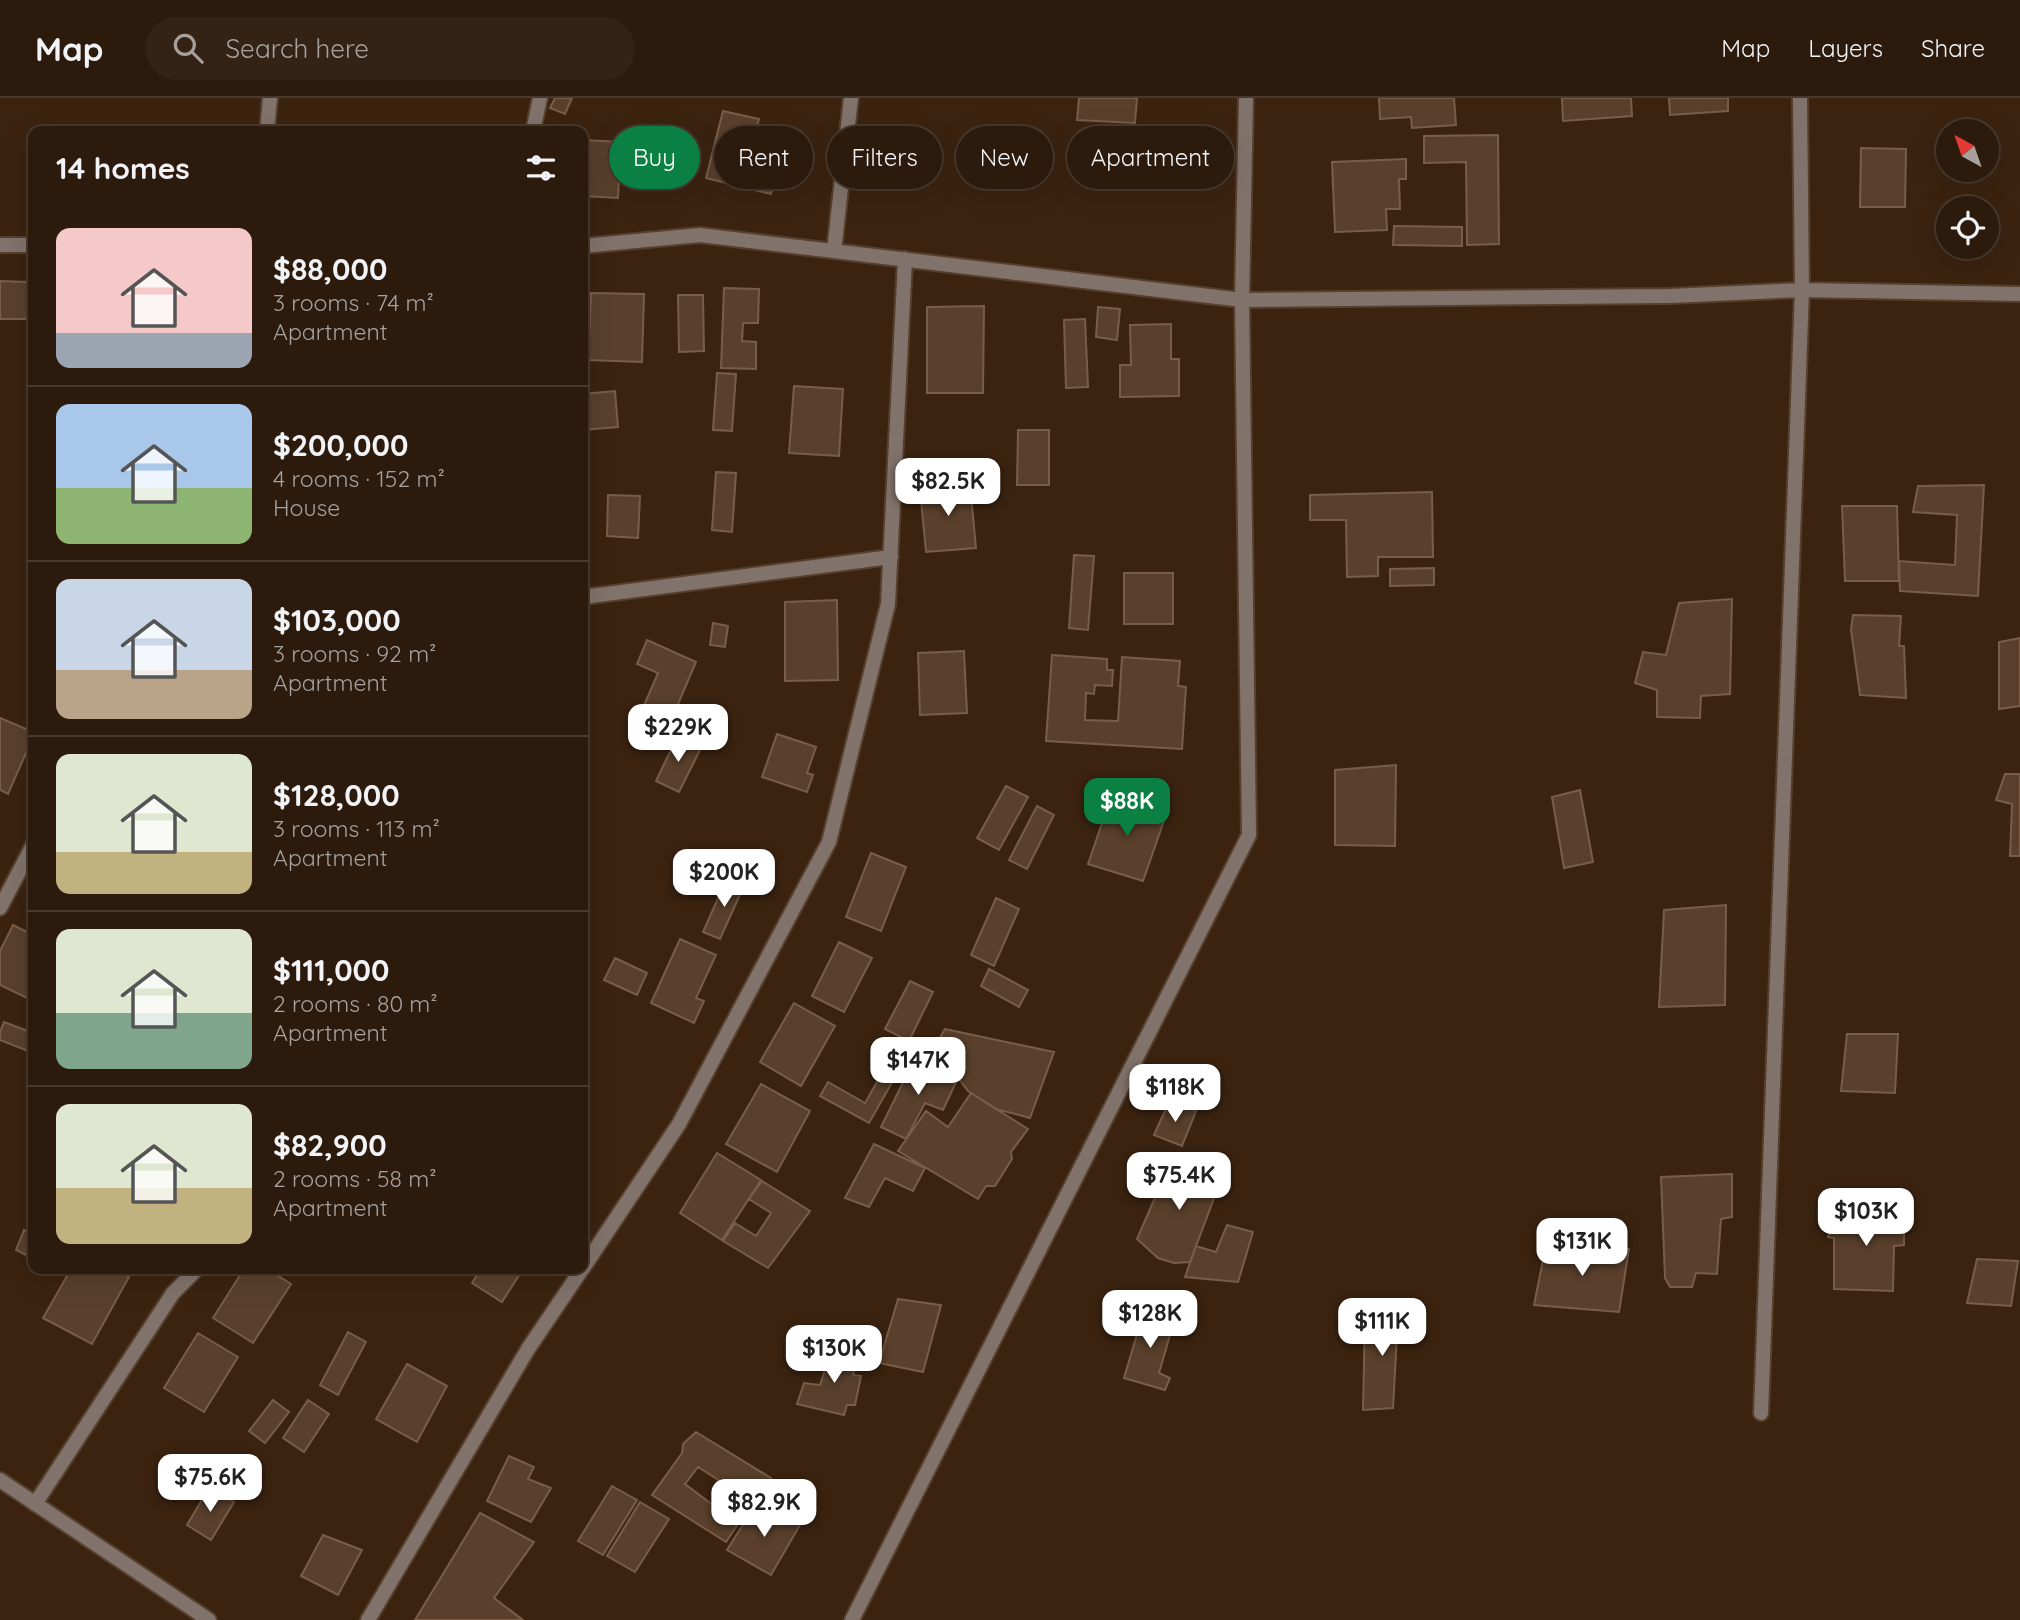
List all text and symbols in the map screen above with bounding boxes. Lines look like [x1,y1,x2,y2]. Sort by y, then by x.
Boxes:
search box [145,17,635,80]
text: Map [35,28,103,69]
icon: search [169,29,207,67]
text: Search here [225,32,369,65]
text: Map [1721,33,1770,63]
text: Layers [1808,33,1883,63]
text: Share [1921,33,1985,63]
north arrow [1936,119,1998,182]
map controls [1936,119,1999,259]
chip: Buy [609,126,700,189]
chip: Rent [714,126,813,189]
chip: Filters [827,126,942,189]
chip: New [956,126,1053,189]
chip: Apartment [1067,126,1234,189]
text: 14 homes [56,149,190,187]
icon: filters [522,149,560,187]
button: locate [1936,196,1999,259]
text: $88,000 [273,250,387,288]
icon: home [112,256,196,340]
text: 3 rooms · 74 m² [273,288,434,317]
text: Apartment [273,317,387,346]
text: $200,000 [273,426,408,464]
icon: home [112,432,196,516]
pin: $82.5K [891,458,1005,518]
text: 4 rooms · 152 m² [273,464,445,493]
text: $82.5K [911,466,985,495]
text: House [273,493,340,522]
text: $103,000 [273,601,401,639]
icon: home [112,607,196,691]
text: 3 rooms · 92 m² [273,639,436,668]
text: Apartment [273,668,387,697]
pin: $229K [629,704,727,764]
text: $229K [644,712,712,741]
text: $128,000 [273,776,400,814]
pin: $88K [1086,778,1168,838]
icon: home [112,782,196,866]
text: $88K [1100,786,1154,815]
text: 3 rooms · 113 m² [273,814,440,843]
text: Apartment [273,843,387,872]
pin: $200K [675,850,773,909]
text: $200K [689,857,759,886]
text: $111,000 [273,951,389,989]
icon: home [112,957,196,1041]
text: 2 rooms · 80 m² [273,989,438,1018]
text: Apartment [273,1018,387,1047]
pin: $147K [869,1038,967,1097]
text: $147K [886,1045,950,1074]
pin: $118K [1126,1065,1224,1124]
text: $118K [1145,1072,1205,1101]
text: $82,900 [273,1126,387,1164]
icon: home [112,1132,196,1216]
pin: $75.4K [1122,1152,1236,1212]
text: $75.4K [1143,1160,1215,1189]
text: 2 rooms · 58 m² [273,1164,436,1193]
pin: $103K [1817,1188,1915,1248]
text: Apartment [273,1193,387,1222]
text: $103K [1834,1196,1898,1225]
pin: $131K [1533,1218,1631,1278]
text: $131K [1552,1226,1612,1255]
pin: $128K [1101,1290,1199,1350]
text: $128K [1118,1298,1182,1327]
pin: $111K [1333,1298,1431,1358]
text: $111K [1354,1306,1410,1335]
pin: $130K [785,1326,883,1385]
text: $130K [802,1333,866,1362]
pin: $75.6K [153,1454,267,1514]
text: $75.6K [174,1462,246,1491]
pin: $82.9K [707,1480,821,1539]
text: $82.9K [727,1487,801,1516]

